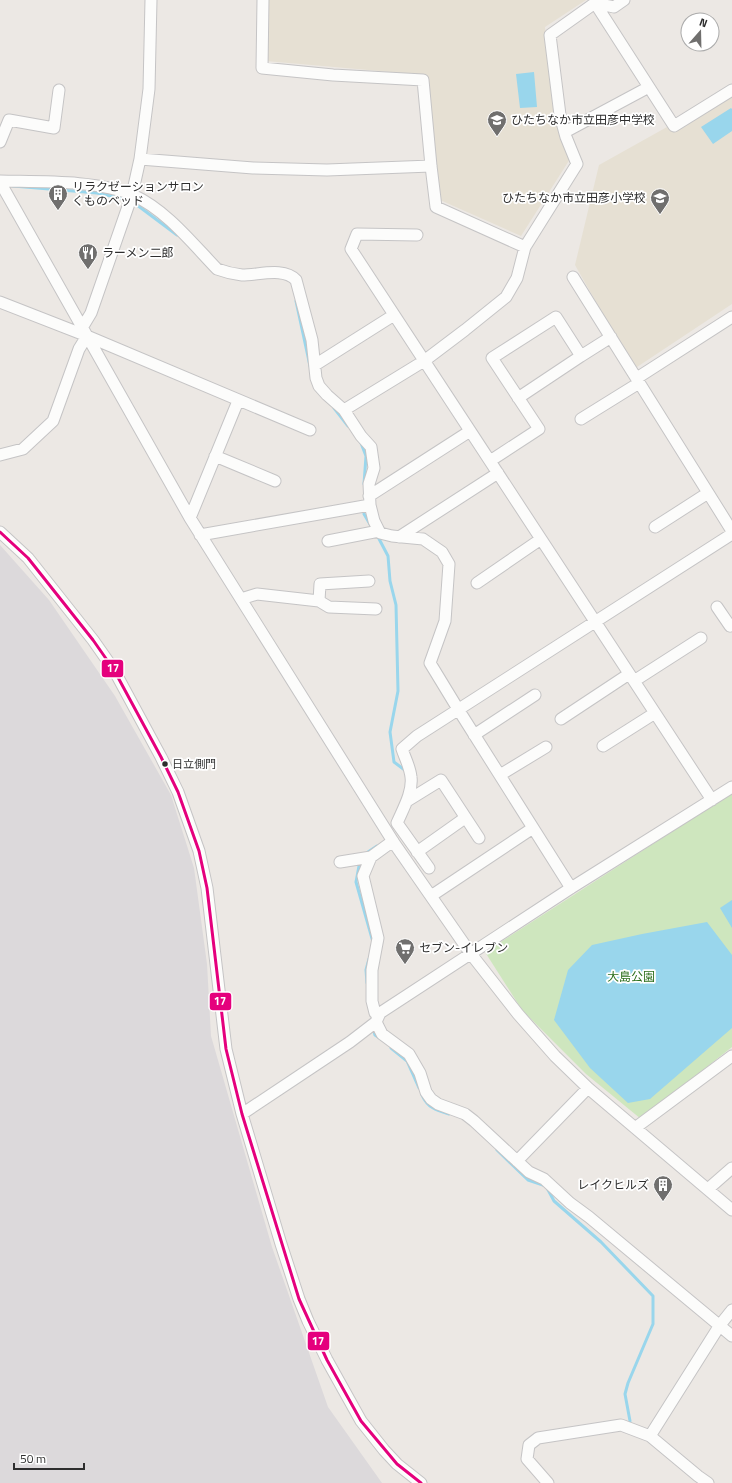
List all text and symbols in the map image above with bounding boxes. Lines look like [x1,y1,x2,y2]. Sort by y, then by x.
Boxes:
north arrow [680,12,720,52]
text: N [697,14,710,31]
school or university icon: ひたちなか市立田彦中学校 [486,109,508,137]
place label: ひたちなか市立田彦中学校 [511,110,655,129]
place label: リラクゼーションサロン くものベッド [72,177,204,210]
building icon: リラクゼーションサロン くものベッド [47,183,69,211]
school or university icon: ひたちなか市立田彦小学校 [649,187,671,215]
place label: ひたちなか市立田彦小学校 [502,188,646,207]
restaurant icon: ラーメン二郎 [77,242,99,270]
place label: ラーメン二郎 [102,243,174,262]
line badge: 17 [101,659,124,678]
text: 17 [107,660,119,676]
place label: 日立側門 [172,756,216,772]
marker: 日立側門 [160,759,170,769]
supermarket icon: セブン-イレブン [394,937,416,965]
place label: セブン-イレブン [419,938,508,957]
park label: 大島公園 [607,967,655,986]
line badge: 17 [209,992,232,1011]
text: 17 [214,993,226,1009]
building icon: レイクヒルズ [652,1174,674,1202]
place label: レイクヒルズ [577,1175,649,1194]
line badge: 17 [307,1331,330,1351]
text: 17 [312,1333,324,1349]
scale bar [14,1445,84,1471]
text: 50 m [20,1449,46,1468]

